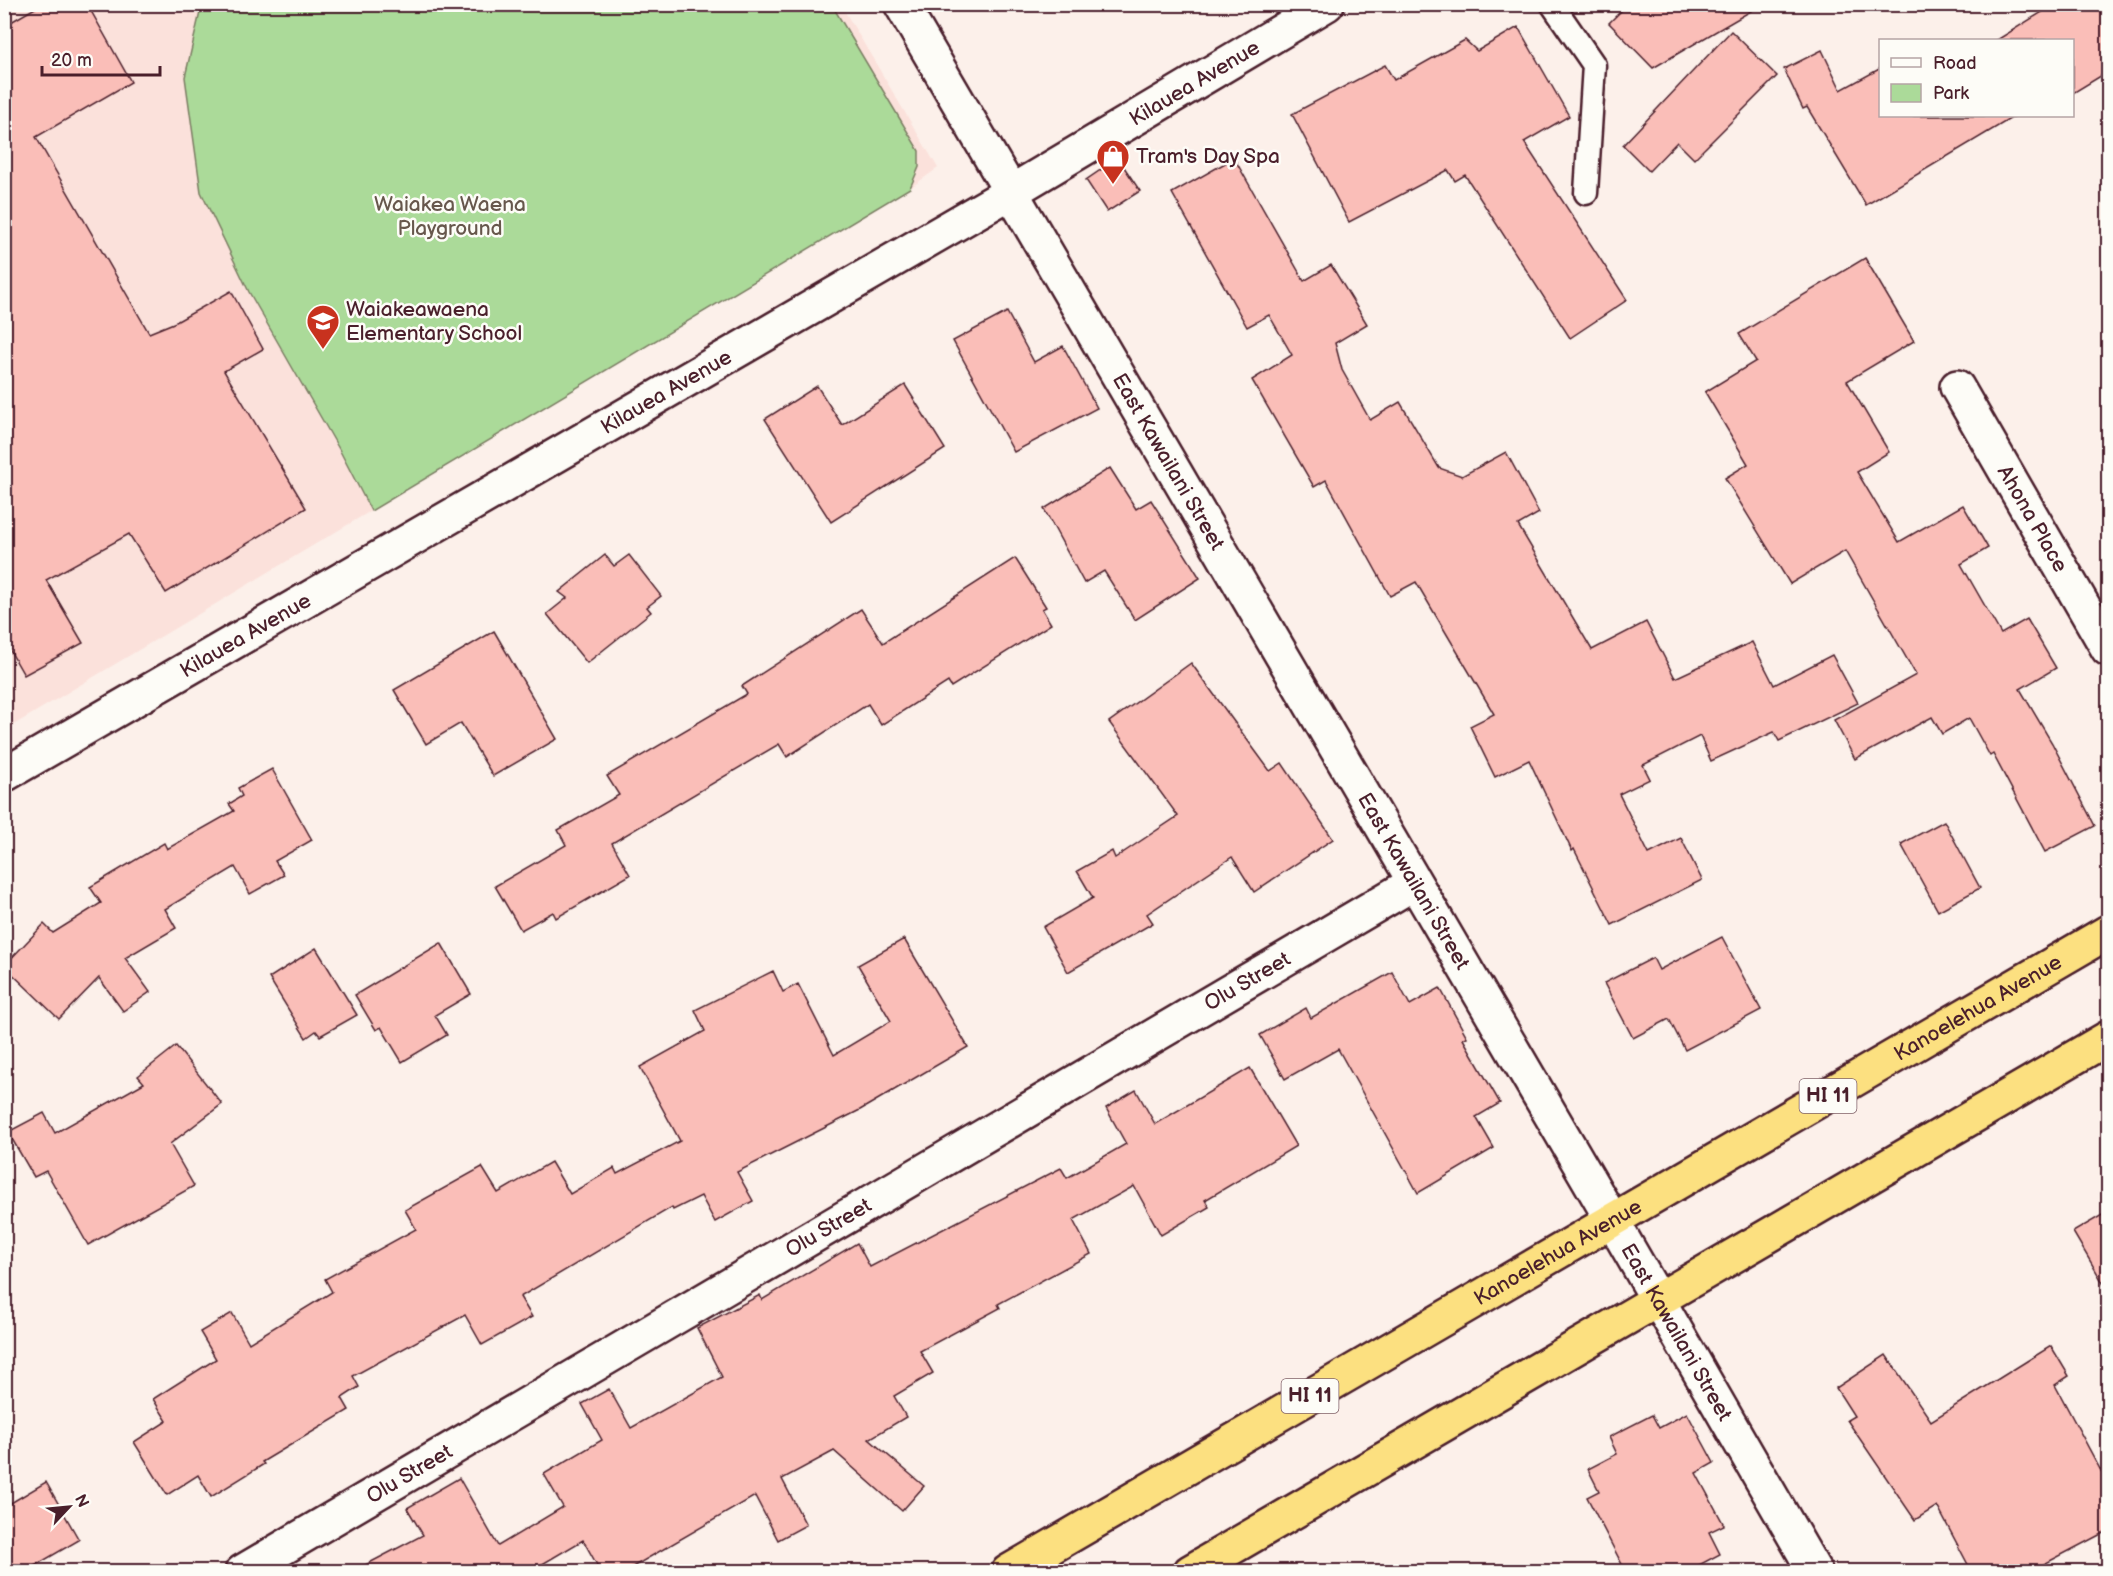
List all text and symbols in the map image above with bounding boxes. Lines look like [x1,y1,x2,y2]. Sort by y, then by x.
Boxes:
street label: Kilauea Avenue [1125,35,1264,131]
scale bar [42,39,160,77]
legend [1879,39,2074,117]
text: 20 m [51,50,92,71]
text: Road [1933,53,1977,74]
text: Park [1933,83,1969,104]
shop icon: Tram's Day Spa [1095,138,1131,185]
place label: Tram's Day Spa [1136,144,1280,169]
park label: Waiakea Waena Playground [374,192,526,241]
place label: Waiakeawaena Elementary School [346,297,522,346]
school or university icon: Waiakeawaena Elementary School [305,303,341,350]
street label: Kilauea Avenue [596,344,736,439]
street label: East Kawailani Street [1107,369,1230,555]
street label: Ahona Place [1992,461,2073,577]
street label: Kilauea Avenue [176,588,315,683]
street label: East Kawailani Street [1353,788,1476,974]
street label: Olu Street [1200,946,1295,1016]
street label: Kanoelehua Avenue [1890,949,2066,1066]
road number: HI 11 [1800,1079,1856,1113]
street label: Olu Street [781,1192,876,1262]
street label: Kanoelehua Avenue [1469,1194,1646,1311]
street label: East Kawailani Street [1616,1239,1738,1426]
road number: HI 11 [1282,1379,1338,1413]
street label: Olu Street [362,1438,457,1509]
north arrow [39,1477,99,1537]
text: N [70,1492,92,1511]

